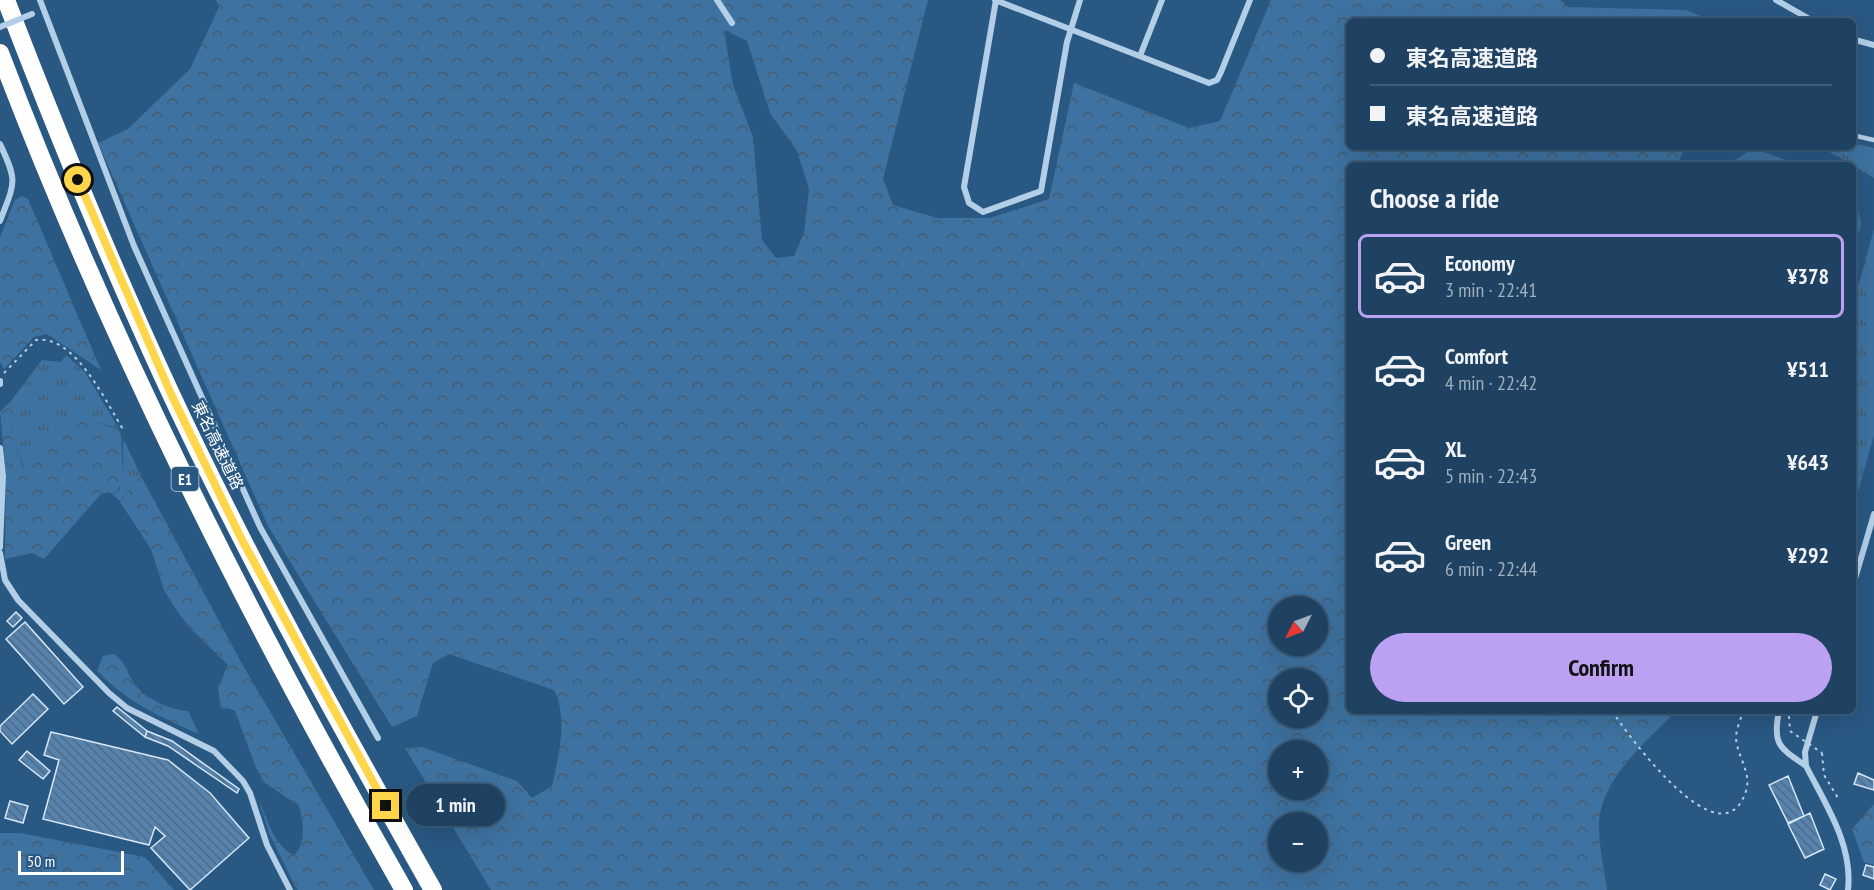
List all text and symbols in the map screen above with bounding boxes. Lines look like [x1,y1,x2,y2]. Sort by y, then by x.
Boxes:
text: 東名高速道路 [1406,44,1538,72]
text: 東名高速道路 [1406,102,1538,130]
route start [64,166,91,193]
text: Choose a ride [1370,181,1499,215]
icon: car [1373,249,1427,303]
text: Economy [1445,249,1515,277]
text: ¥378 [1787,262,1829,290]
text: 3 min · 22:41 [1445,277,1537,303]
icon: car [1373,342,1427,396]
text: Comfort [1445,342,1508,370]
text: ¥511 [1787,355,1829,383]
text: 4 min · 22:42 [1445,370,1537,396]
street label: 東名高速道路 [188,397,248,493]
icon: car [1373,435,1427,489]
text: XL [1445,435,1466,463]
text: ¥643 [1787,448,1829,476]
text: 5 min · 22:43 [1445,463,1537,489]
road number: E1 [172,467,198,491]
icon: car [1373,528,1427,582]
text: Green [1445,528,1491,556]
text: ¥292 [1787,541,1829,569]
text: 6 min · 22:44 [1445,556,1537,582]
north arrow [1268,596,1328,656]
map controls [1268,596,1328,872]
button: Confirm [1370,633,1832,702]
button: locate [1268,668,1328,728]
button: + [1268,740,1328,800]
callout: 1 min [407,785,506,827]
route end [372,792,399,819]
text: 1 min [435,792,476,818]
button: − [1268,812,1328,872]
scale bar [18,848,124,876]
text: 50 m [27,851,55,871]

